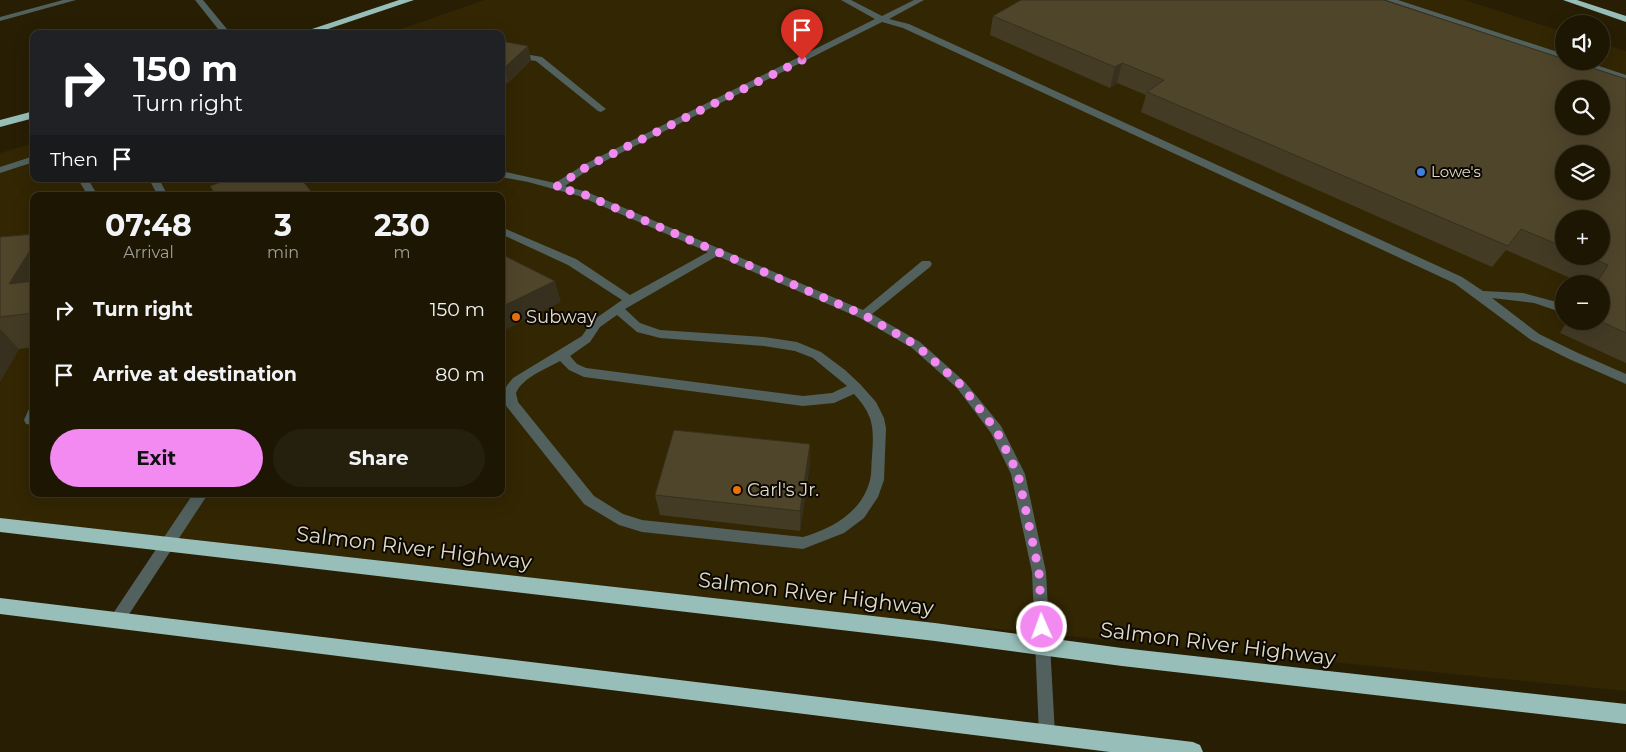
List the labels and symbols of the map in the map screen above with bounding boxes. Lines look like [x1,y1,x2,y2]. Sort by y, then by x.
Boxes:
pin [781,9,823,60]
place label: Lowe's [1431,162,1481,181]
marker: Lowe's [1415,166,1427,178]
place label: Subway [526,306,597,328]
marker: Subway [510,311,522,323]
place label: Carl's Jr. [747,479,819,501]
marker: Carl's Jr. [731,484,743,496]
street label: Salmon River Highway [295,521,534,574]
street label: Salmon River Highway [697,567,936,620]
position arrow [1015,600,1067,652]
street label: Salmon River Highway [1099,617,1338,670]

